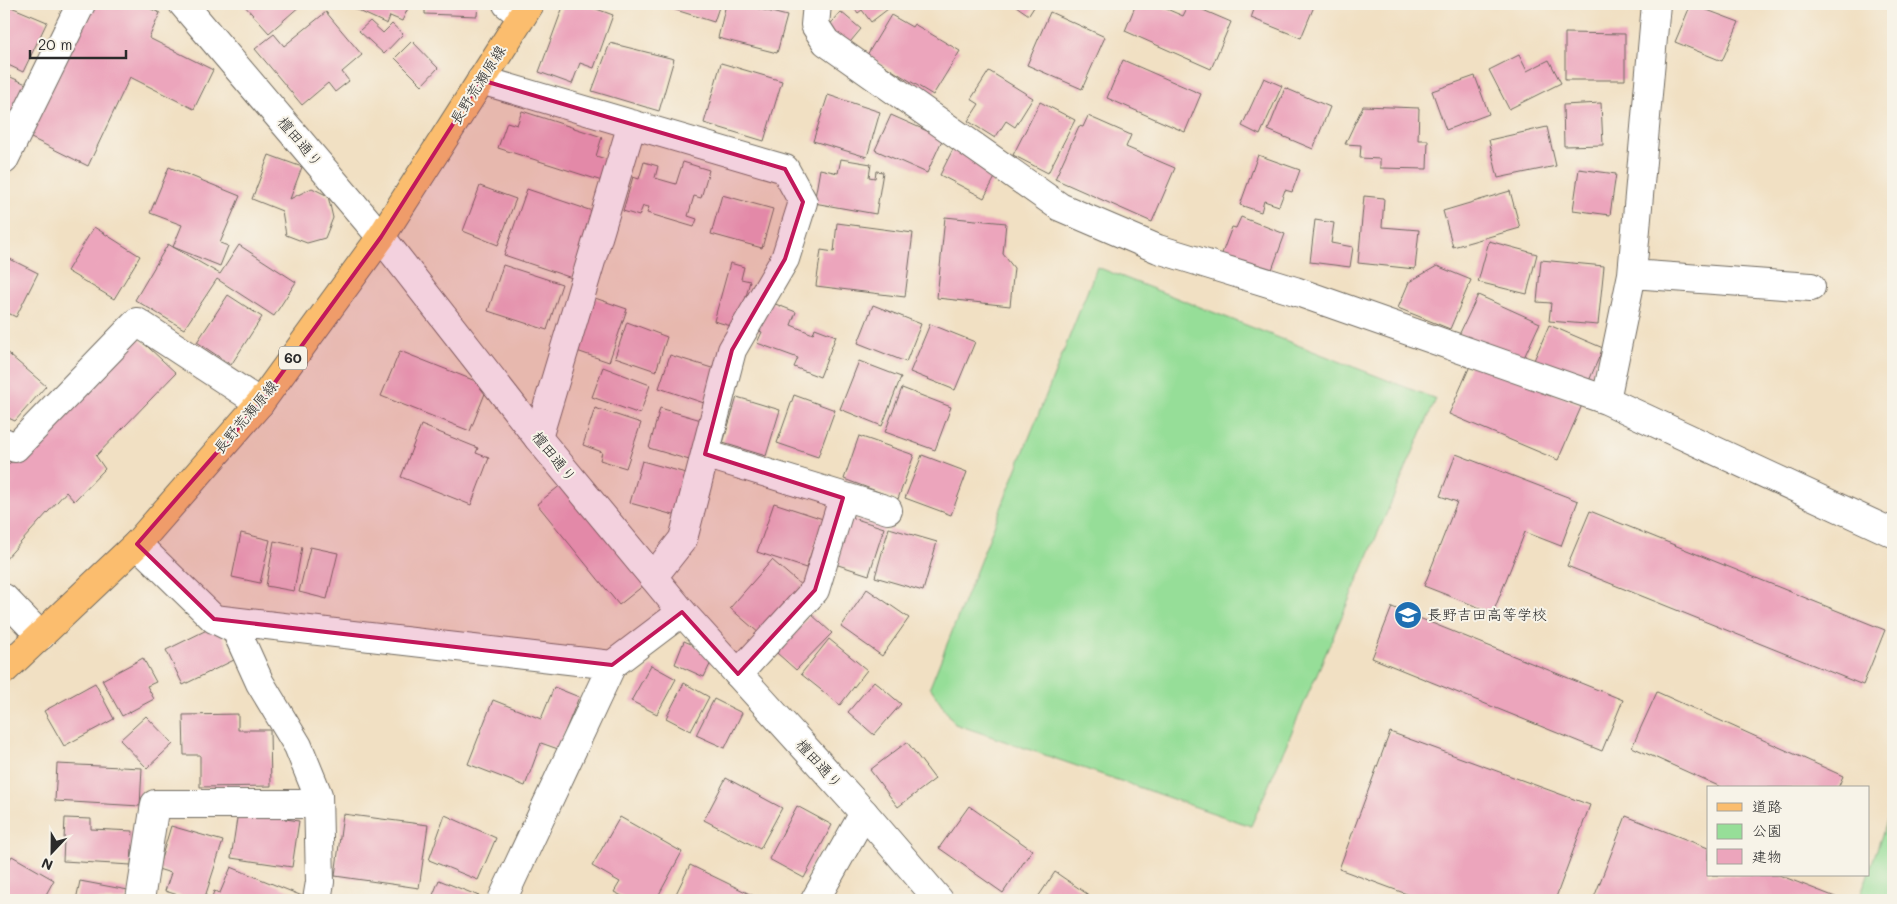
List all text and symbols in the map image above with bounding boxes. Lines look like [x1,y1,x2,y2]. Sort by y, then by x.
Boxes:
scale bar [30,28,126,60]
text: 20 m [38,34,72,54]
street label: 長野荒瀬原線 [445,41,509,128]
street label: 檀田通り [274,112,328,171]
road number: 60 [279,346,307,369]
street label: 長野荒瀬原線 [209,375,282,457]
street label: 檀田通り [528,427,581,486]
school or university icon: 長野吉田高等学校 [1393,600,1423,630]
place label: 長野吉田高等学校 [1427,604,1547,624]
street label: 檀田通り [792,734,847,792]
legend [1707,786,1870,876]
text: 道路 [1752,796,1782,816]
text: 公園 [1752,820,1782,840]
north arrow [28,826,78,876]
text: 建物 [1752,846,1782,866]
text: N [38,854,55,875]

